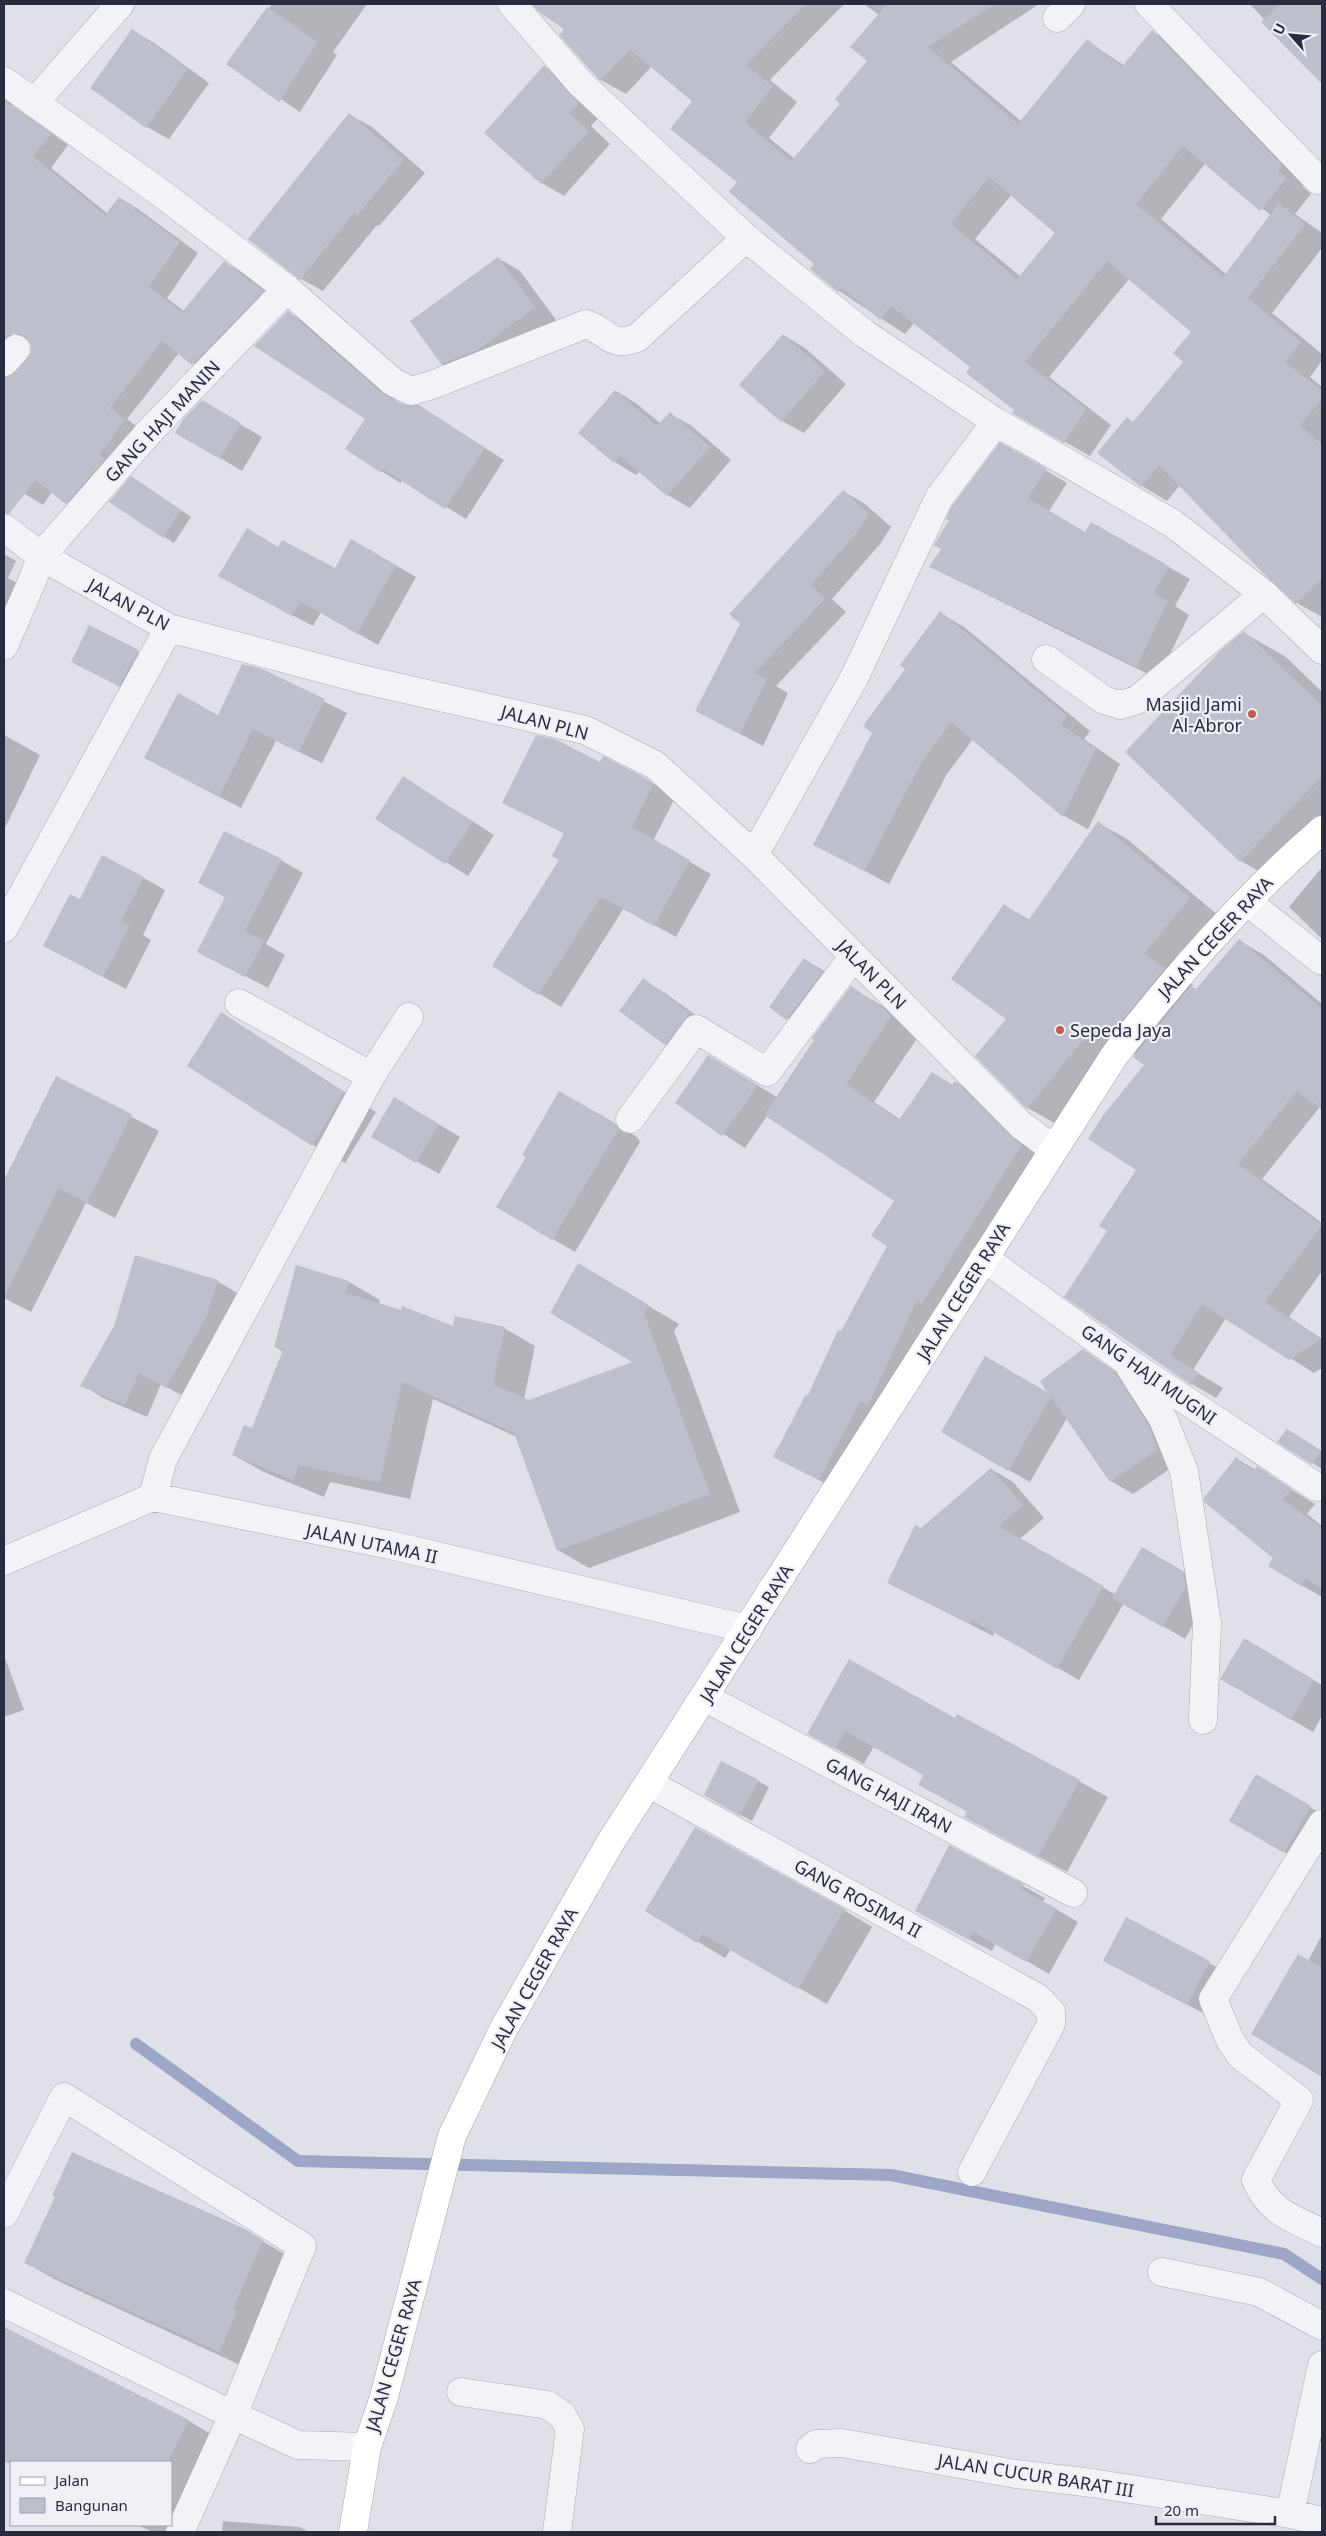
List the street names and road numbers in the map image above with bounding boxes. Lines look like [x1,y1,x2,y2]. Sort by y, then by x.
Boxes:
street label: GANG HAJI MANIN [99,355,225,487]
street label: JALAN PLN [82,571,174,636]
street label: JALAN PLN [497,698,591,745]
street label: JALAN CEGER RAYA [1151,871,1278,1005]
street label: JALAN PLN [830,932,912,1014]
street label: JALAN CEGER RAYA [910,1217,1015,1366]
street label: GANG HAJI MUGNI [1077,1318,1221,1430]
street label: JALAN UTAMA II [302,1517,440,1569]
street label: JALAN CEGER RAYA [693,1559,798,1708]
street label: GANG HAJI IRAN [822,1752,956,1838]
street label: GANG ROSIMA II [790,1853,926,1943]
street label: JALAN CEGER RAYA [484,1903,583,2055]
street label: JALAN CEGER RAYA [359,2275,426,2436]
street label: JALAN CUCUR BARAT III [934,2447,1136,2502]

